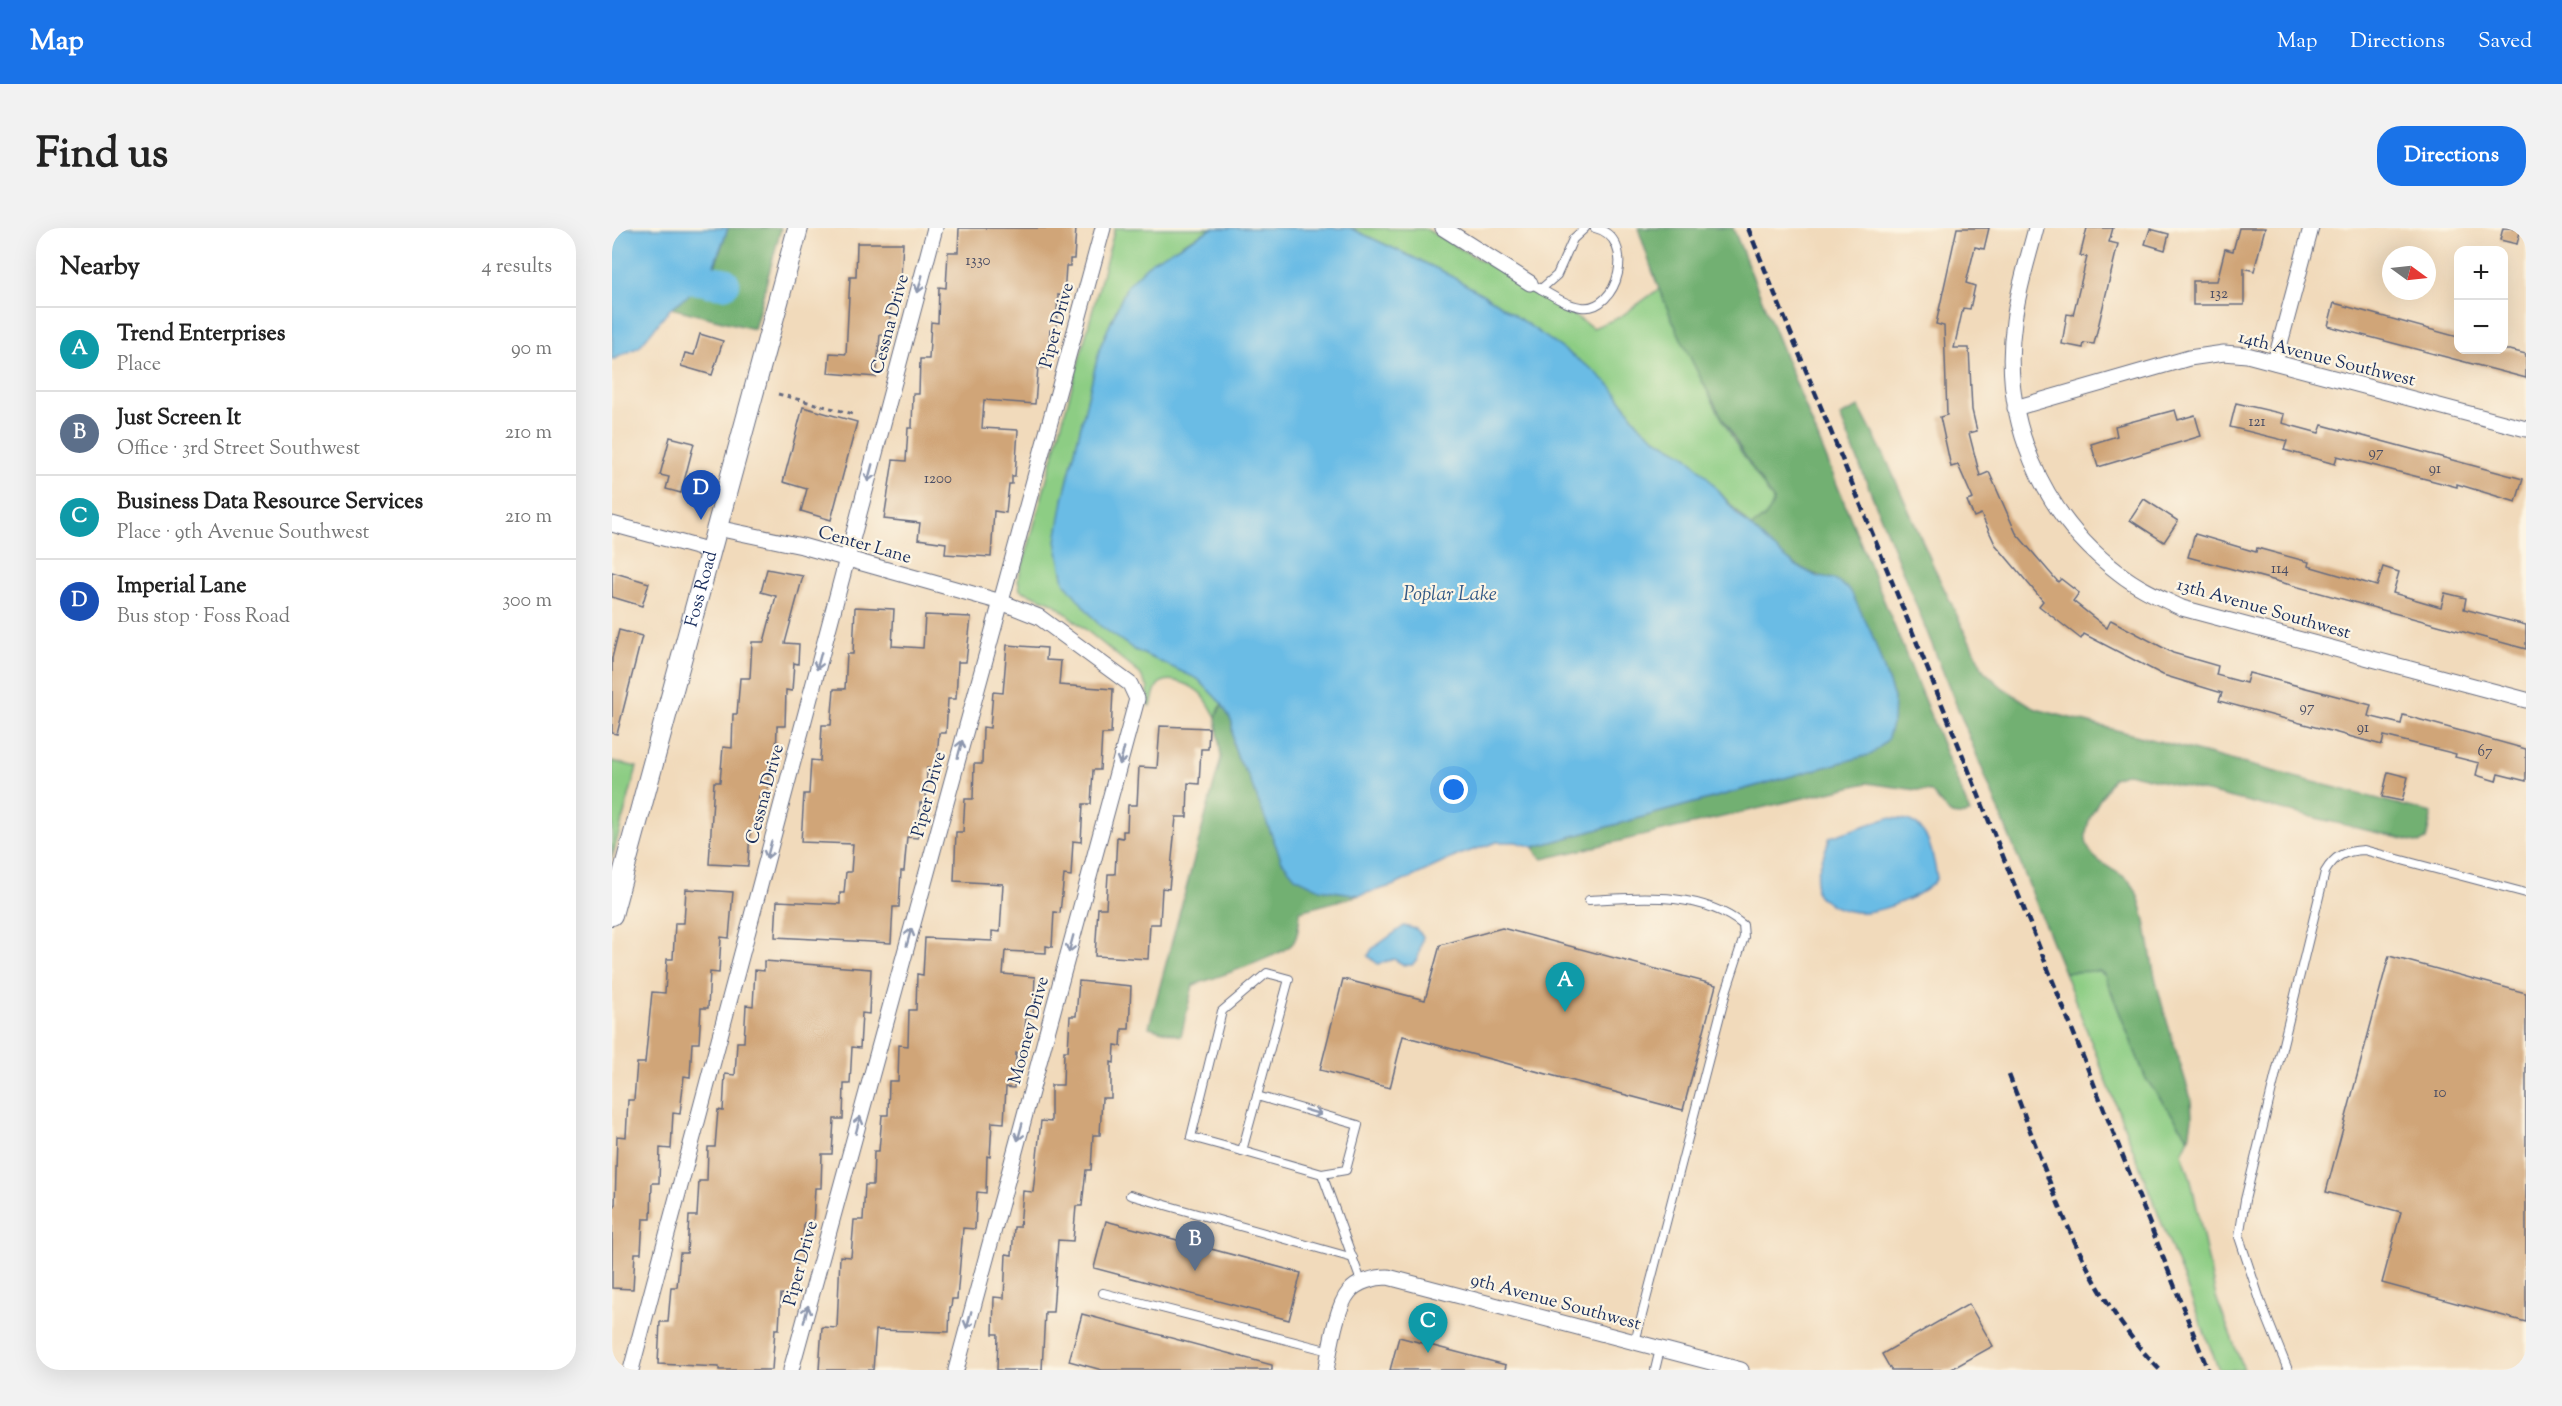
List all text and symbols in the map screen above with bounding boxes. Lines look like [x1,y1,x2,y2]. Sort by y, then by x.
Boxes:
text: Map [30,22,84,62]
text: Map [2277,27,2317,57]
text: Directions [2350,27,2445,57]
text: Saved [2478,27,2532,57]
text: Find us [36,126,168,186]
button: Directions [2377,126,2526,186]
north arrow [2382,246,2436,300]
map controls [2454,246,2508,354]
button: + [2454,246,2508,300]
text: Nearby [60,249,140,286]
house number: 1330 [965,251,991,272]
text: 4 results [481,253,552,282]
street label: Cessna Drive [865,272,917,377]
one-way arrow [914,275,925,294]
street label: Piper Drive [1034,280,1082,371]
house number: 132 [2210,284,2228,305]
button: − [2454,300,2508,354]
text: Trend Enterprises [117,319,285,351]
street label: 14th Avenue Southwest [2235,325,2418,395]
text: A [71,335,88,364]
text: 90 m [511,335,552,364]
text: Place [117,351,161,380]
text: Just Screen It [117,403,241,435]
house number: 121 [2248,412,2266,433]
text: B [73,419,86,448]
text: 210 m [505,419,552,448]
text: Office · 3rd Street Southwest [117,435,360,464]
house number: 97 [2369,443,2384,464]
house number: 91 [2429,459,2441,480]
one-way arrow [863,463,875,482]
house number: 1200 [924,469,952,490]
pin: D [682,470,721,520]
text: Business Data Resource Services [117,487,423,519]
text: C [71,503,88,532]
text: 210 m [505,503,552,532]
text: Place · 9th Avenue Southwest [117,519,369,548]
street label: Center Lane [815,520,914,572]
street label: Foss Road [680,548,725,630]
house number: 114 [2271,559,2289,580]
text: Imperial Lane [117,571,247,603]
street label: 13th Avenue Southwest [2173,573,2353,647]
water label: Poplar Lake [1403,581,1497,610]
text: D [72,587,87,616]
text: 300 m [502,587,552,616]
text: Bus stop · Foss Road [117,603,290,632]
one-way arrow [813,651,825,670]
house number: 97 [2300,698,2315,719]
house number: 91 [2357,718,2369,739]
one-way arrow [955,740,967,759]
street label: Cessna Drive [740,742,792,847]
house number: 67 [2478,742,2493,763]
one-way arrow [1116,746,1127,765]
street label: Piper Drive [906,749,954,840]
your location [1439,775,1468,804]
one-way arrow [763,840,775,859]
one-way arrow [904,928,915,947]
one-way arrow [1065,934,1076,953]
pin: A [1546,962,1584,1012]
street label: Mooney Drive [1003,974,1057,1087]
house number: 10 [2434,1083,2447,1104]
one-way arrow [1303,1107,1322,1118]
one-way arrow [852,1116,864,1135]
one-way arrow [1014,1122,1025,1141]
street label: Piper Drive [778,1218,826,1309]
pin: B [1176,1222,1214,1271]
street label: 9th Avenue Southwest [1467,1268,1643,1338]
one-way arrow [801,1304,812,1323]
pin: C [1408,1304,1448,1353]
one-way arrow [963,1311,974,1330]

